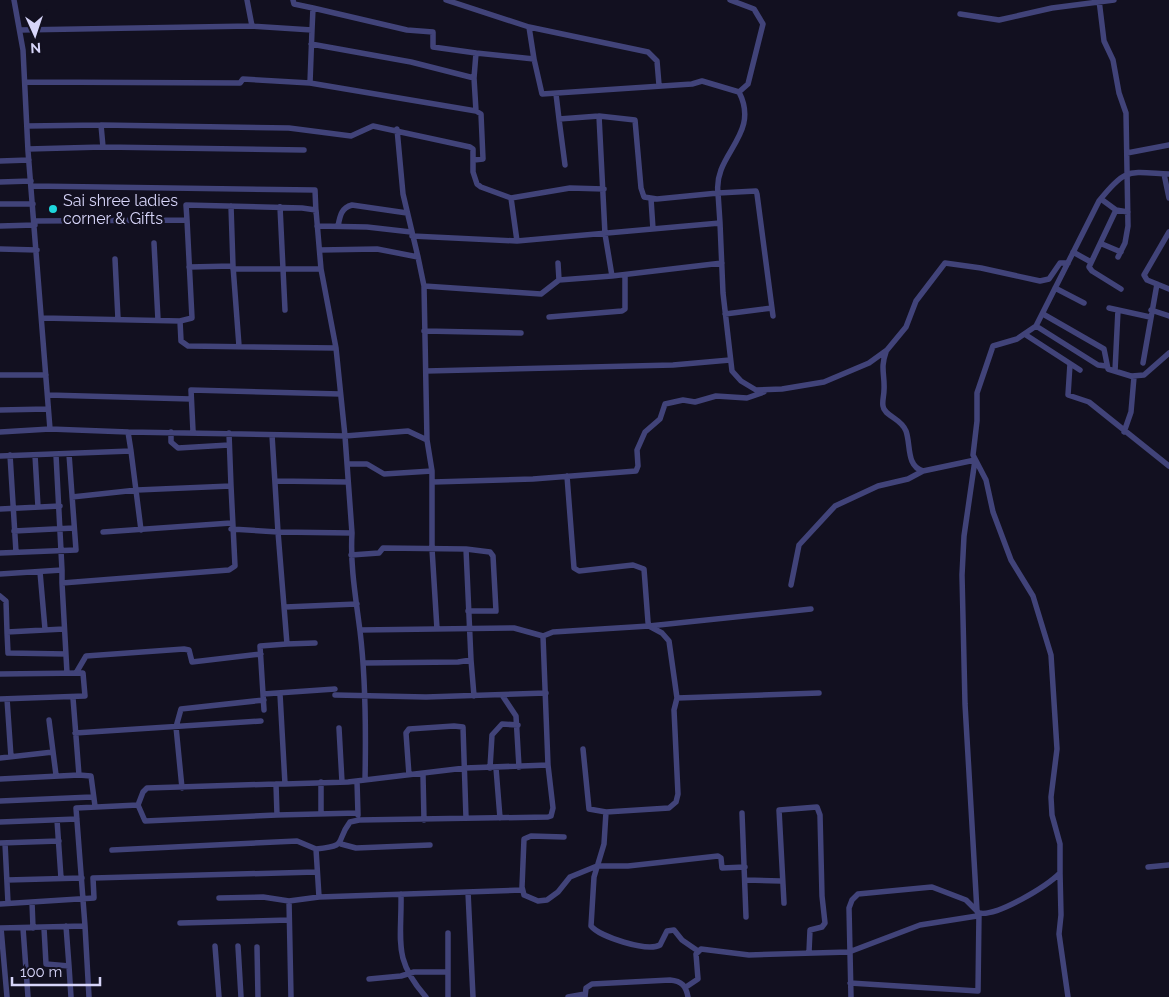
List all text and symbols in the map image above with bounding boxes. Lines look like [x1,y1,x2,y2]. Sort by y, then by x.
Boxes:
north arrow [10,10,60,60]
text: N [30,40,41,56]
place label: Sai shree ladies corner & Gifts [63,191,178,228]
marker: Sai shree ladies corner & Gifts [47,203,59,215]
scale bar [12,954,100,986]
text: 100 m [20,963,62,981]

